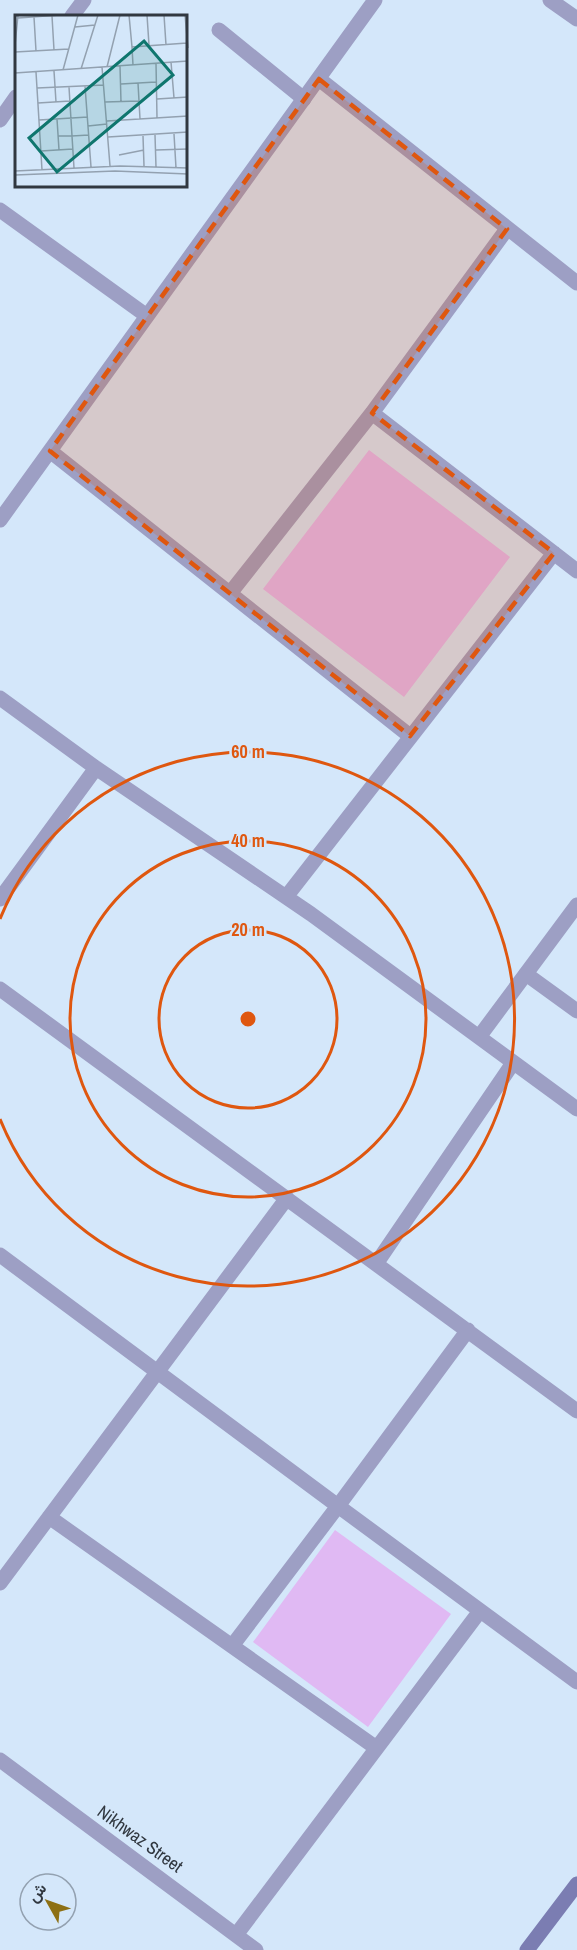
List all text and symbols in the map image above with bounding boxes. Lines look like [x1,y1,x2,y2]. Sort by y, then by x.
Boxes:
inset map [15,15,188,188]
text: 60 m [231,739,265,764]
text: 40 m [231,828,265,853]
text: 20 m [231,917,265,942]
centre of rings [238,1009,258,1029]
street label: Nikhwaz Street [92,1799,188,1878]
north arrow [18,1872,78,1932]
text: ش [22,1878,51,1907]

